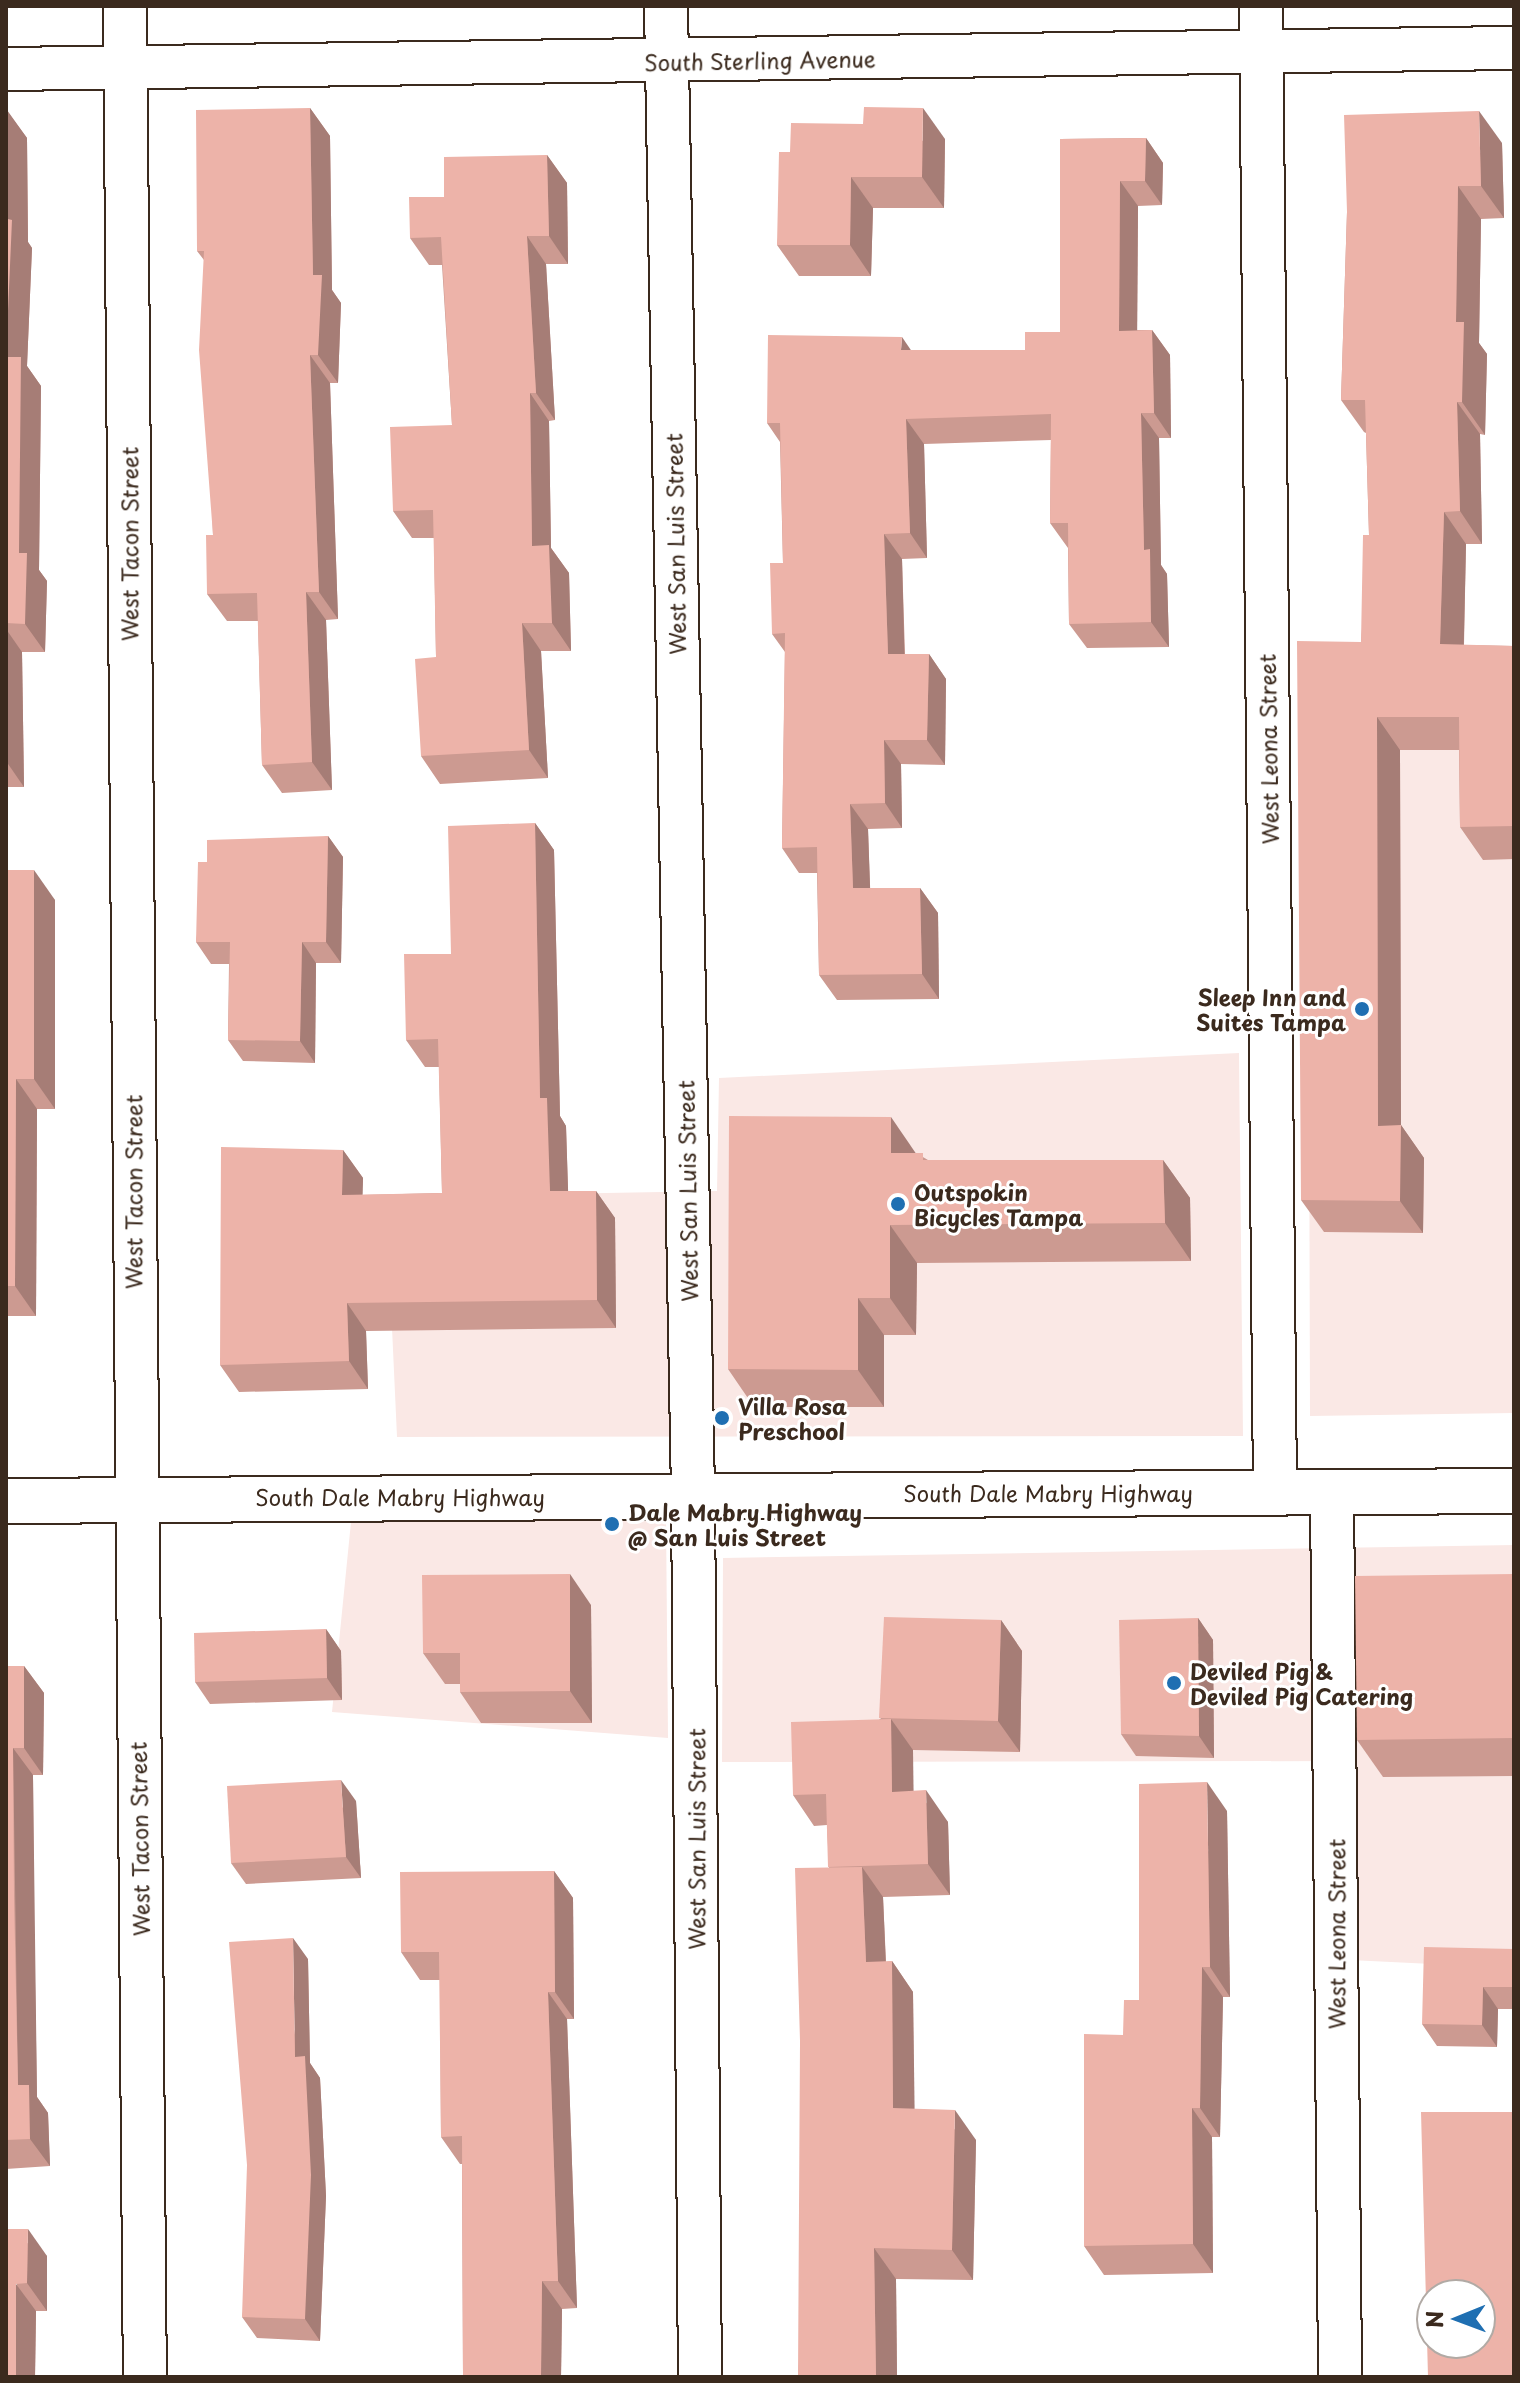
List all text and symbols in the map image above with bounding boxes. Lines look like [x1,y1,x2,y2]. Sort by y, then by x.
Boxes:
street label: South Sterling Avenue [644,45,876,75]
street label: West San Luis Street [660,434,690,654]
street label: West Tacon Street [116,447,142,641]
street label: West Leona Street [1253,652,1283,846]
place label: Sleep Inn and Suites Tampa [1194,983,1346,1034]
marker: Sleep Inn and Suites Tampa [1353,1000,1371,1018]
street label: West San Luis Street [672,1081,702,1301]
street label: West Tacon Street [120,1095,146,1289]
place label: Outspokin Bicycles Tampa [914,1178,1085,1230]
marker: Outspokin Bicycles Tampa [889,1195,907,1213]
place label: Villa Rosa Preschool [738,1392,846,1444]
marker: Villa Rosa Preschool [713,1409,731,1427]
street label: South Dale Mabry Highway [901,1480,1195,1506]
street label: South Dale Mabry Highway [253,1484,547,1510]
place label: Dale Mabry Highway @ San Luis Street [628,1498,863,1550]
marker: Dale Mabry Highway @ San Luis Street [603,1515,621,1533]
place label: Deviled Pig & Deviled Pig Catering [1190,1657,1415,1708]
marker: Deviled Pig & Deviled Pig Catering [1165,1674,1183,1692]
street label: West San Luis Street [683,1729,709,1949]
street label: West Tacon Street [124,1742,154,1936]
street label: West Leona Street [1323,1838,1349,2030]
north arrow [1416,2279,1496,2359]
text: N [1417,2310,1450,2328]

